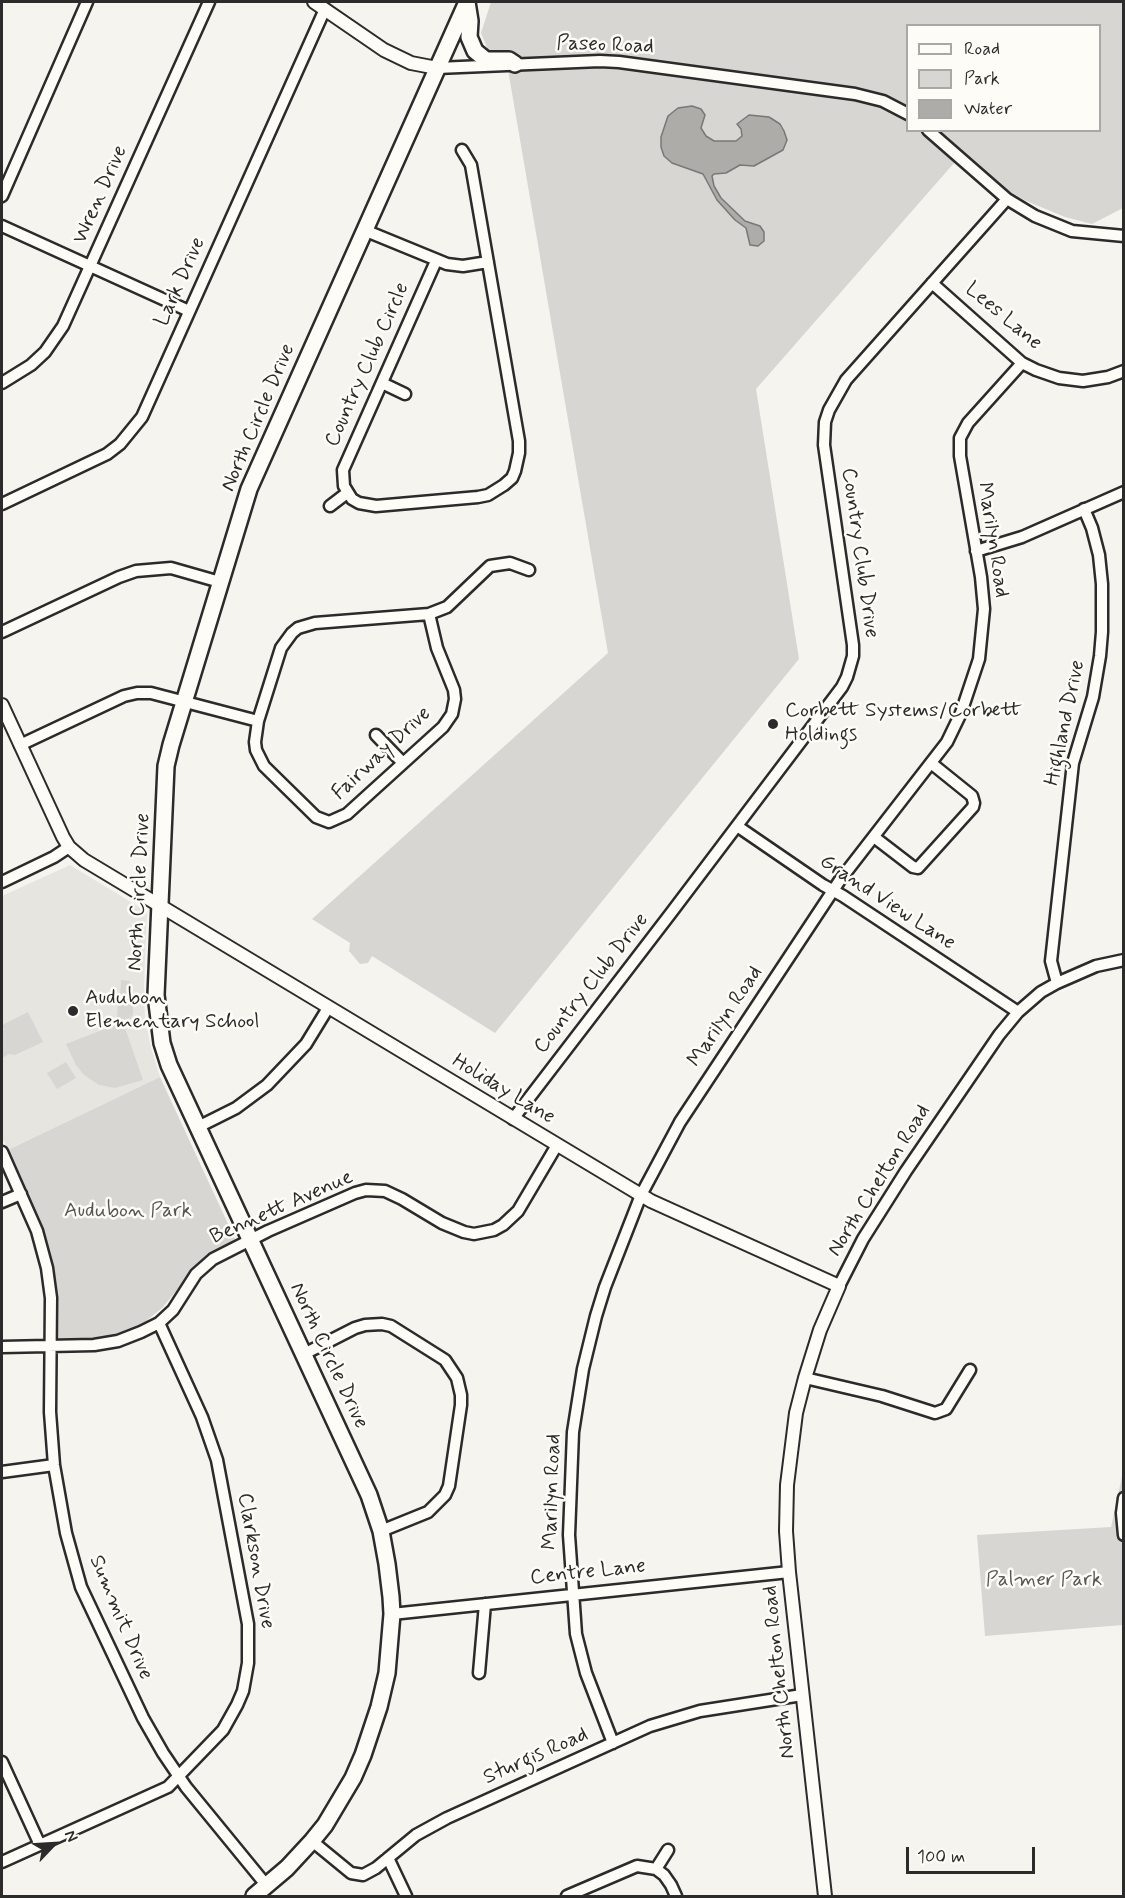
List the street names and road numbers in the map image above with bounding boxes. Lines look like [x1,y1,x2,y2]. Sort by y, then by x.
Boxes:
street label: Paseo Road [556,32,654,60]
street label: Wren Drive [68,142,134,248]
street label: Lark Drive [150,234,212,330]
street label: Lees Lane [959,278,1047,356]
street label: Country Club Circle [320,279,416,451]
street label: North Circle Drive [216,340,302,496]
street label: Country Club Drive [835,466,883,640]
street label: Marilyn Road [970,481,1014,599]
street label: Highland Drive [1040,658,1092,788]
street label: Fairway Drive [327,702,437,806]
street label: North Circle Drive [123,812,157,972]
street label: Grand View Lane [814,850,960,956]
street label: Country Club Drive [529,909,655,1059]
street label: Marilyn Road [683,962,769,1072]
street label: Holiday Lane [447,1049,559,1131]
street label: North Chelton Road [823,1100,937,1262]
street label: Bennett Avenue [207,1165,357,1251]
street label: North Circle Drive [283,1279,373,1433]
street label: Marilyn Road [538,1433,568,1551]
street label: Clarkson Drive [231,1491,279,1631]
street label: Summit Drive [82,1552,158,1684]
street label: Centre Lane [529,1554,647,1592]
street label: North Chelton Road [758,1584,802,1760]
street label: Sturgis Road [480,1723,592,1791]

